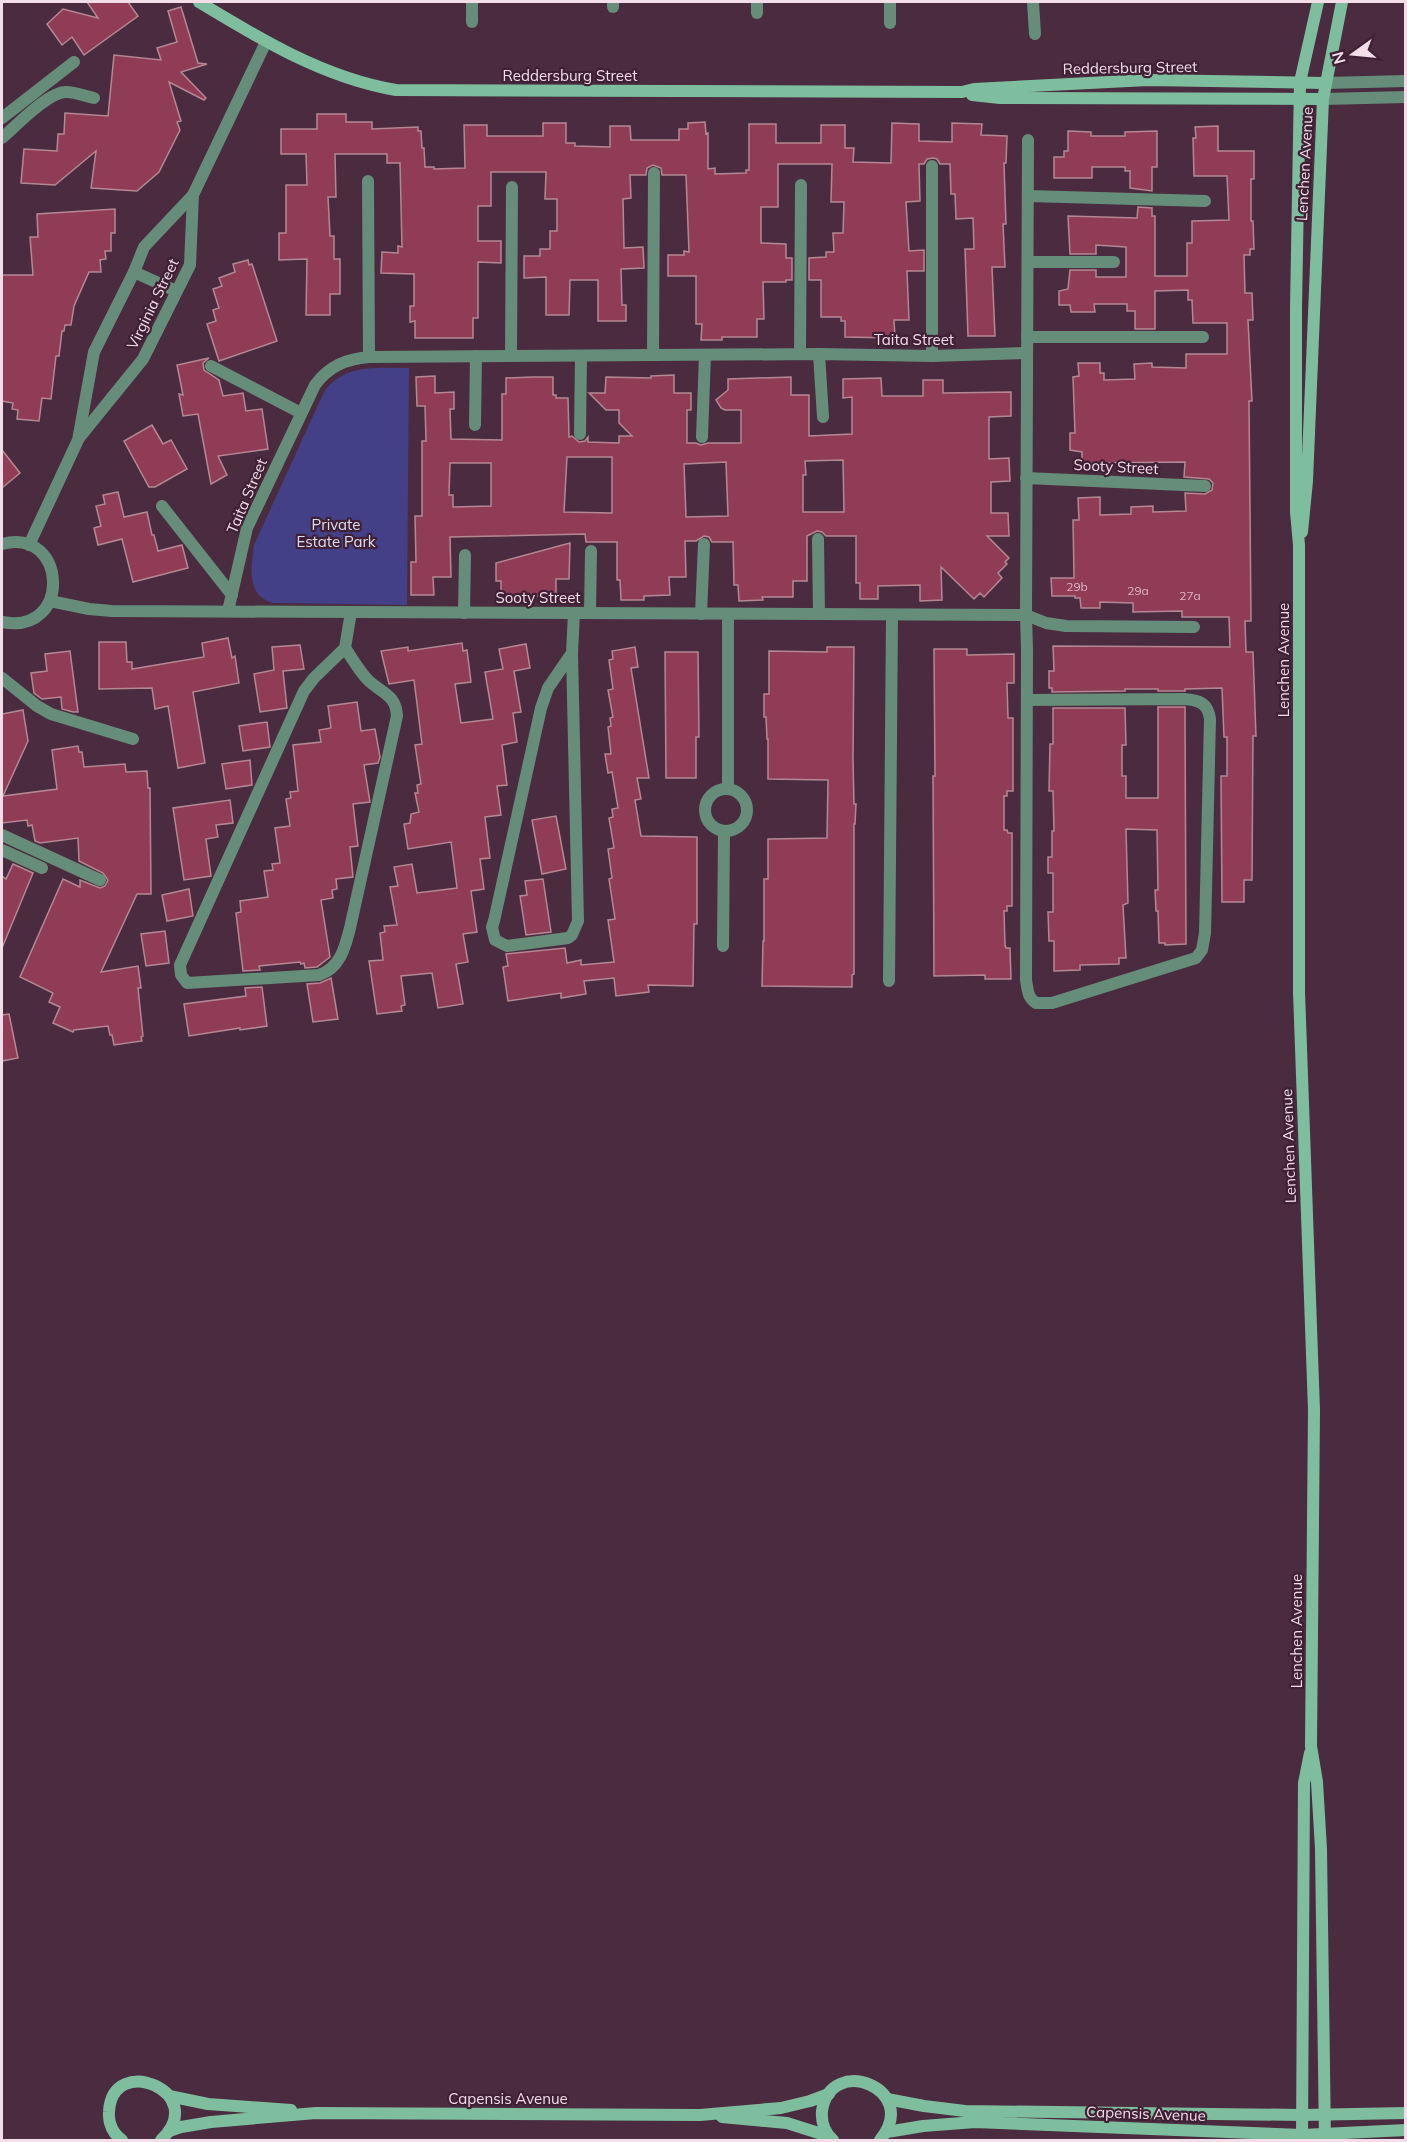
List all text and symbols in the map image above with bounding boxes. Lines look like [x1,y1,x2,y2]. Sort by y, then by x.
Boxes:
north arrow [1323,24,1383,84]
text: N [1327,49,1350,66]
street label: Reddersburg Street [1062,57,1198,78]
street label: Reddersburg Street [503,66,637,85]
street label: Lenchen Avenue [1292,106,1317,222]
street label: Virginia Street [122,255,183,352]
street label: Taita Street [874,330,954,349]
street label: Taita Street [222,455,271,536]
street label: Sooty Street [1073,455,1159,478]
park label: Private Estate Park [296,515,376,551]
house number: 29b [1066,579,1088,594]
house number: 29a [1127,583,1149,598]
street label: Sooty Street [495,588,581,607]
house number: 27a [1179,588,1201,603]
street label: Lenchen Avenue [1274,603,1293,717]
street label: Lenchen Avenue [1277,1089,1300,1204]
street label: Lenchen Avenue [1287,1574,1306,1688]
street label: Capensis Avenue [448,2089,568,2108]
street label: Capensis Avenue [1086,2102,1206,2125]

